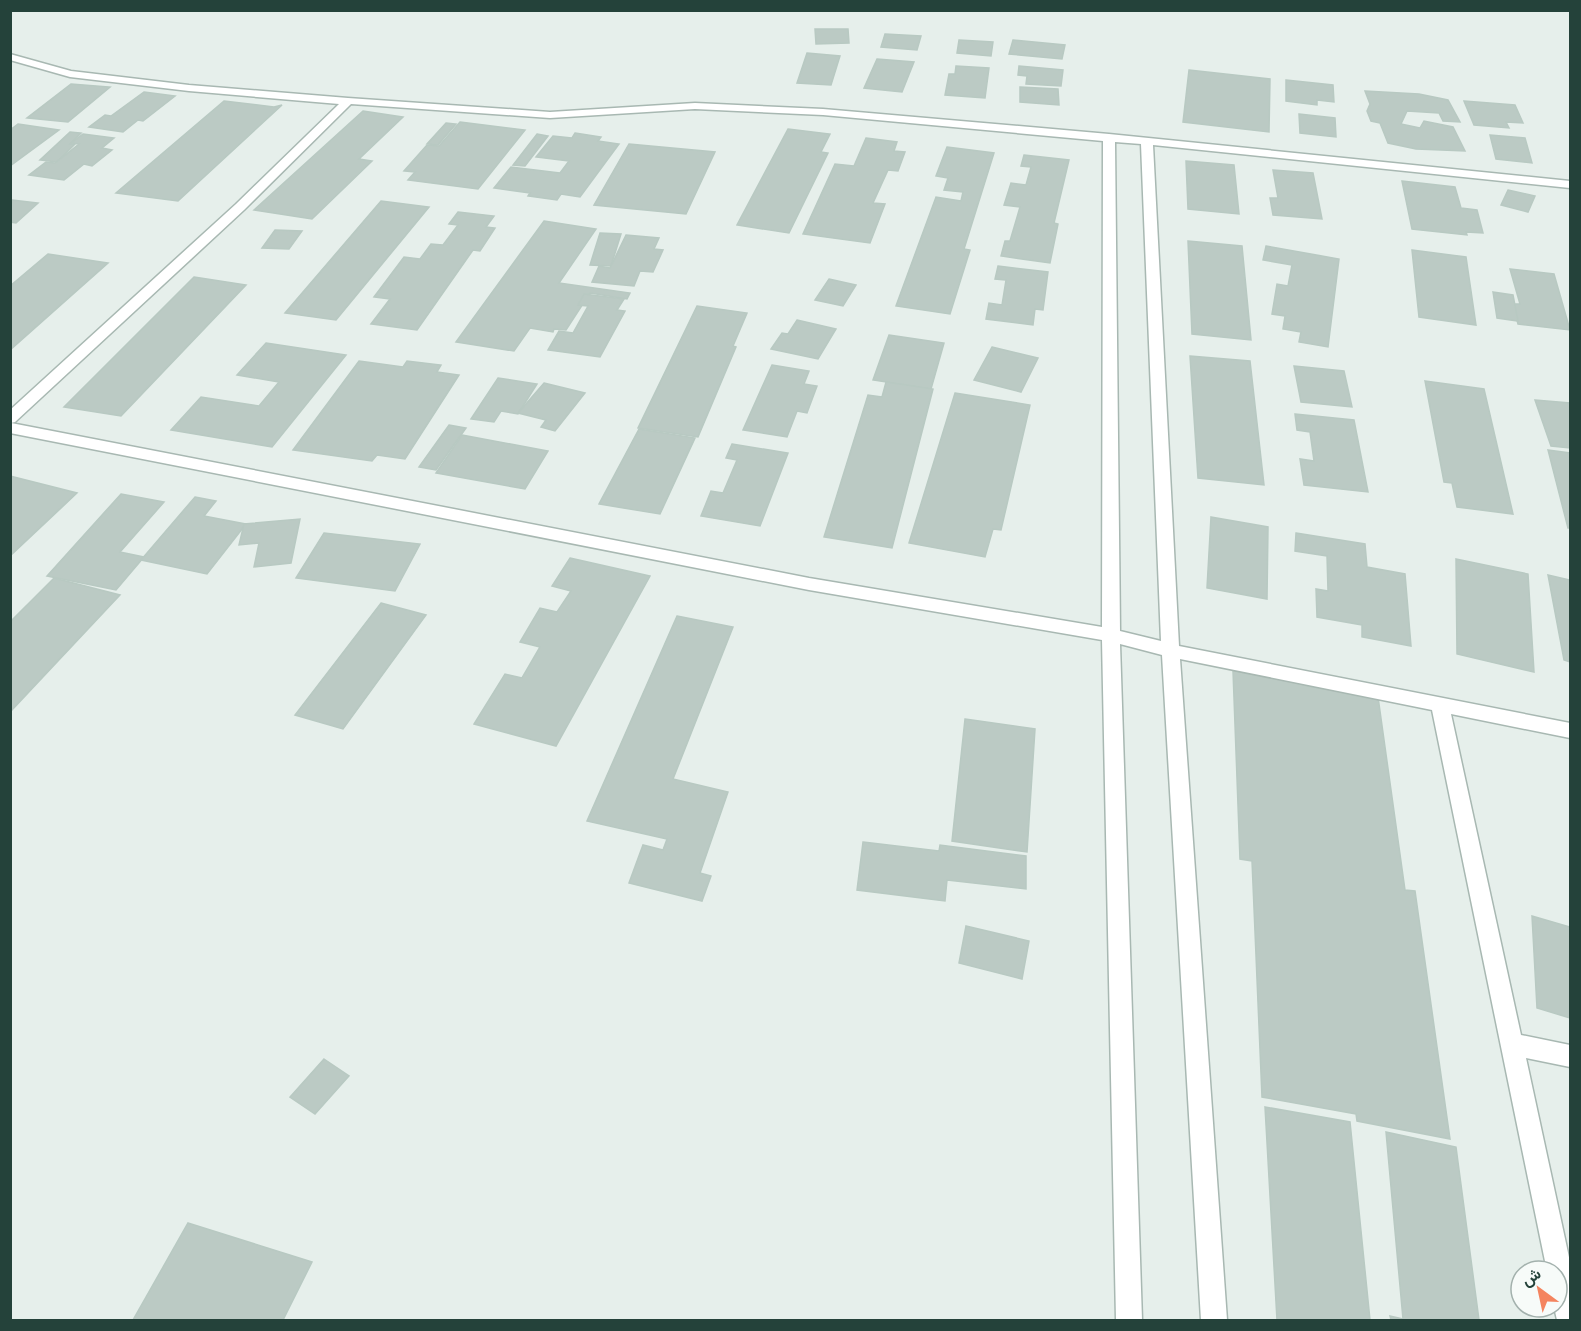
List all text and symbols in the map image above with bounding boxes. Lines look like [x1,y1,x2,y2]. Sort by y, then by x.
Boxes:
north arrow [1509,1259,1569,1319]
text: ش [1518,1264,1544,1290]

